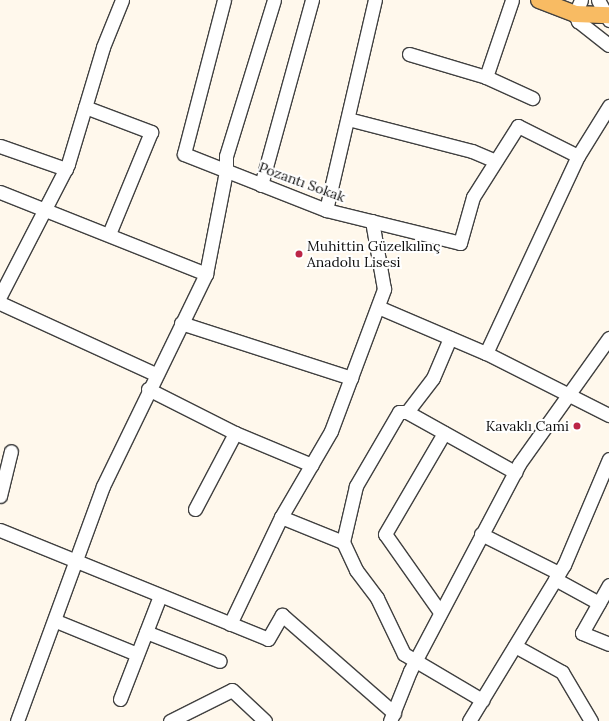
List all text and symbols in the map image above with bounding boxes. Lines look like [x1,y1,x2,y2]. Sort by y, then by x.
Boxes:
street label: Pozantı Sokak [257,159,347,205]
place label: Muhittin Güzelkılınç Anadolu Lisesi [307,238,440,270]
marker: Muhittin Güzelkılınç Anadolu Lisesi [294,249,304,259]
place label: Kavaklı Cami [486,418,569,434]
marker: Kavaklı Cami [572,421,582,431]

